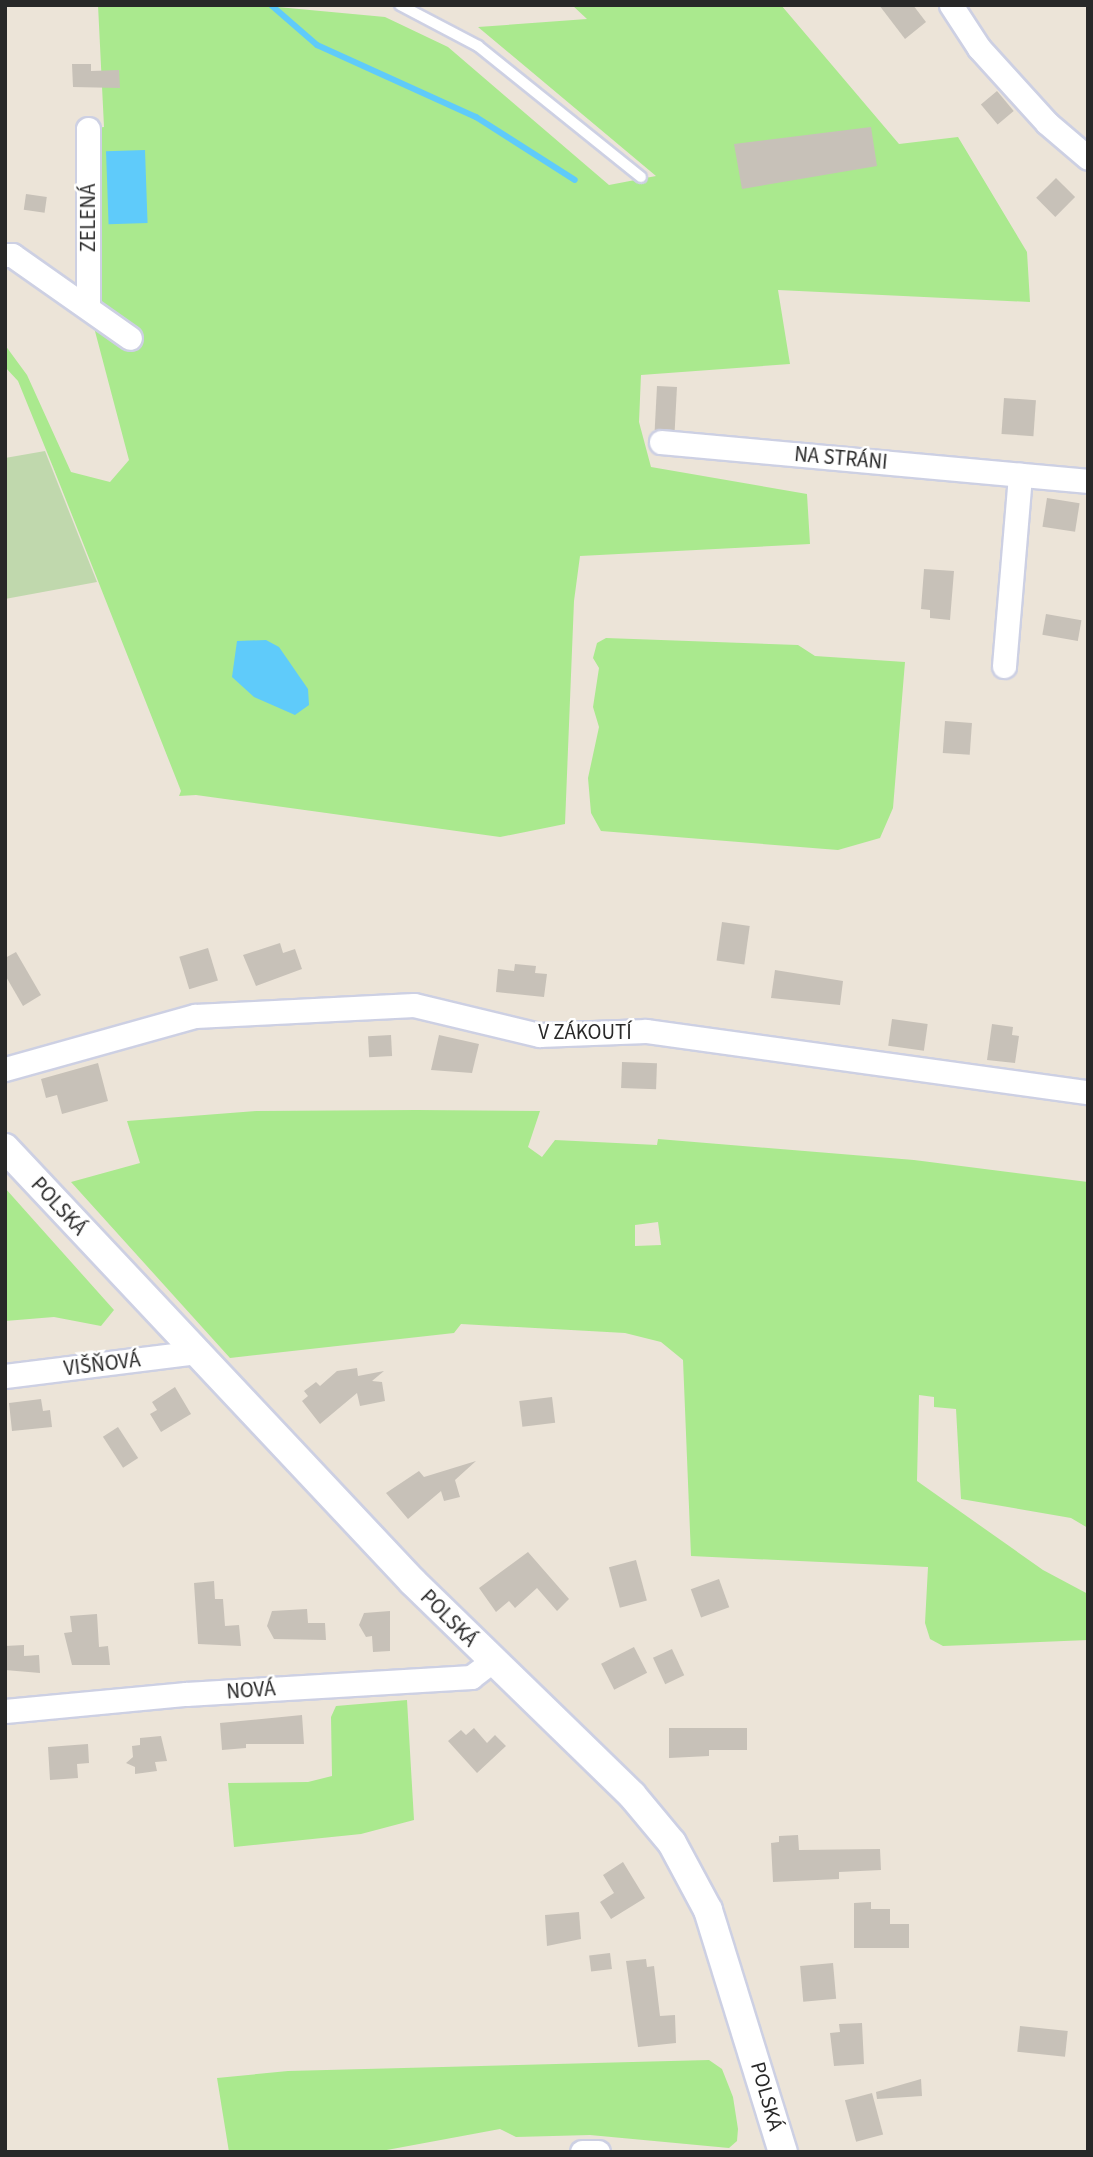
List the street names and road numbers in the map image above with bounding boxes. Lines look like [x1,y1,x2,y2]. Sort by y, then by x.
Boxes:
street label: ZELENÁ [75,184,101,252]
street label: NA STRÁNI [793,441,889,475]
street label: V ZÁKOUTÍ [538,1019,632,1045]
street label: POLSKÁ [26,1172,92,1240]
street label: VIŠŇOVÁ [62,1347,142,1381]
street label: POLSKÁ [415,1584,483,1652]
street label: NOVÁ [226,1676,276,1704]
street label: POLSKÁ [745,2059,789,2133]

